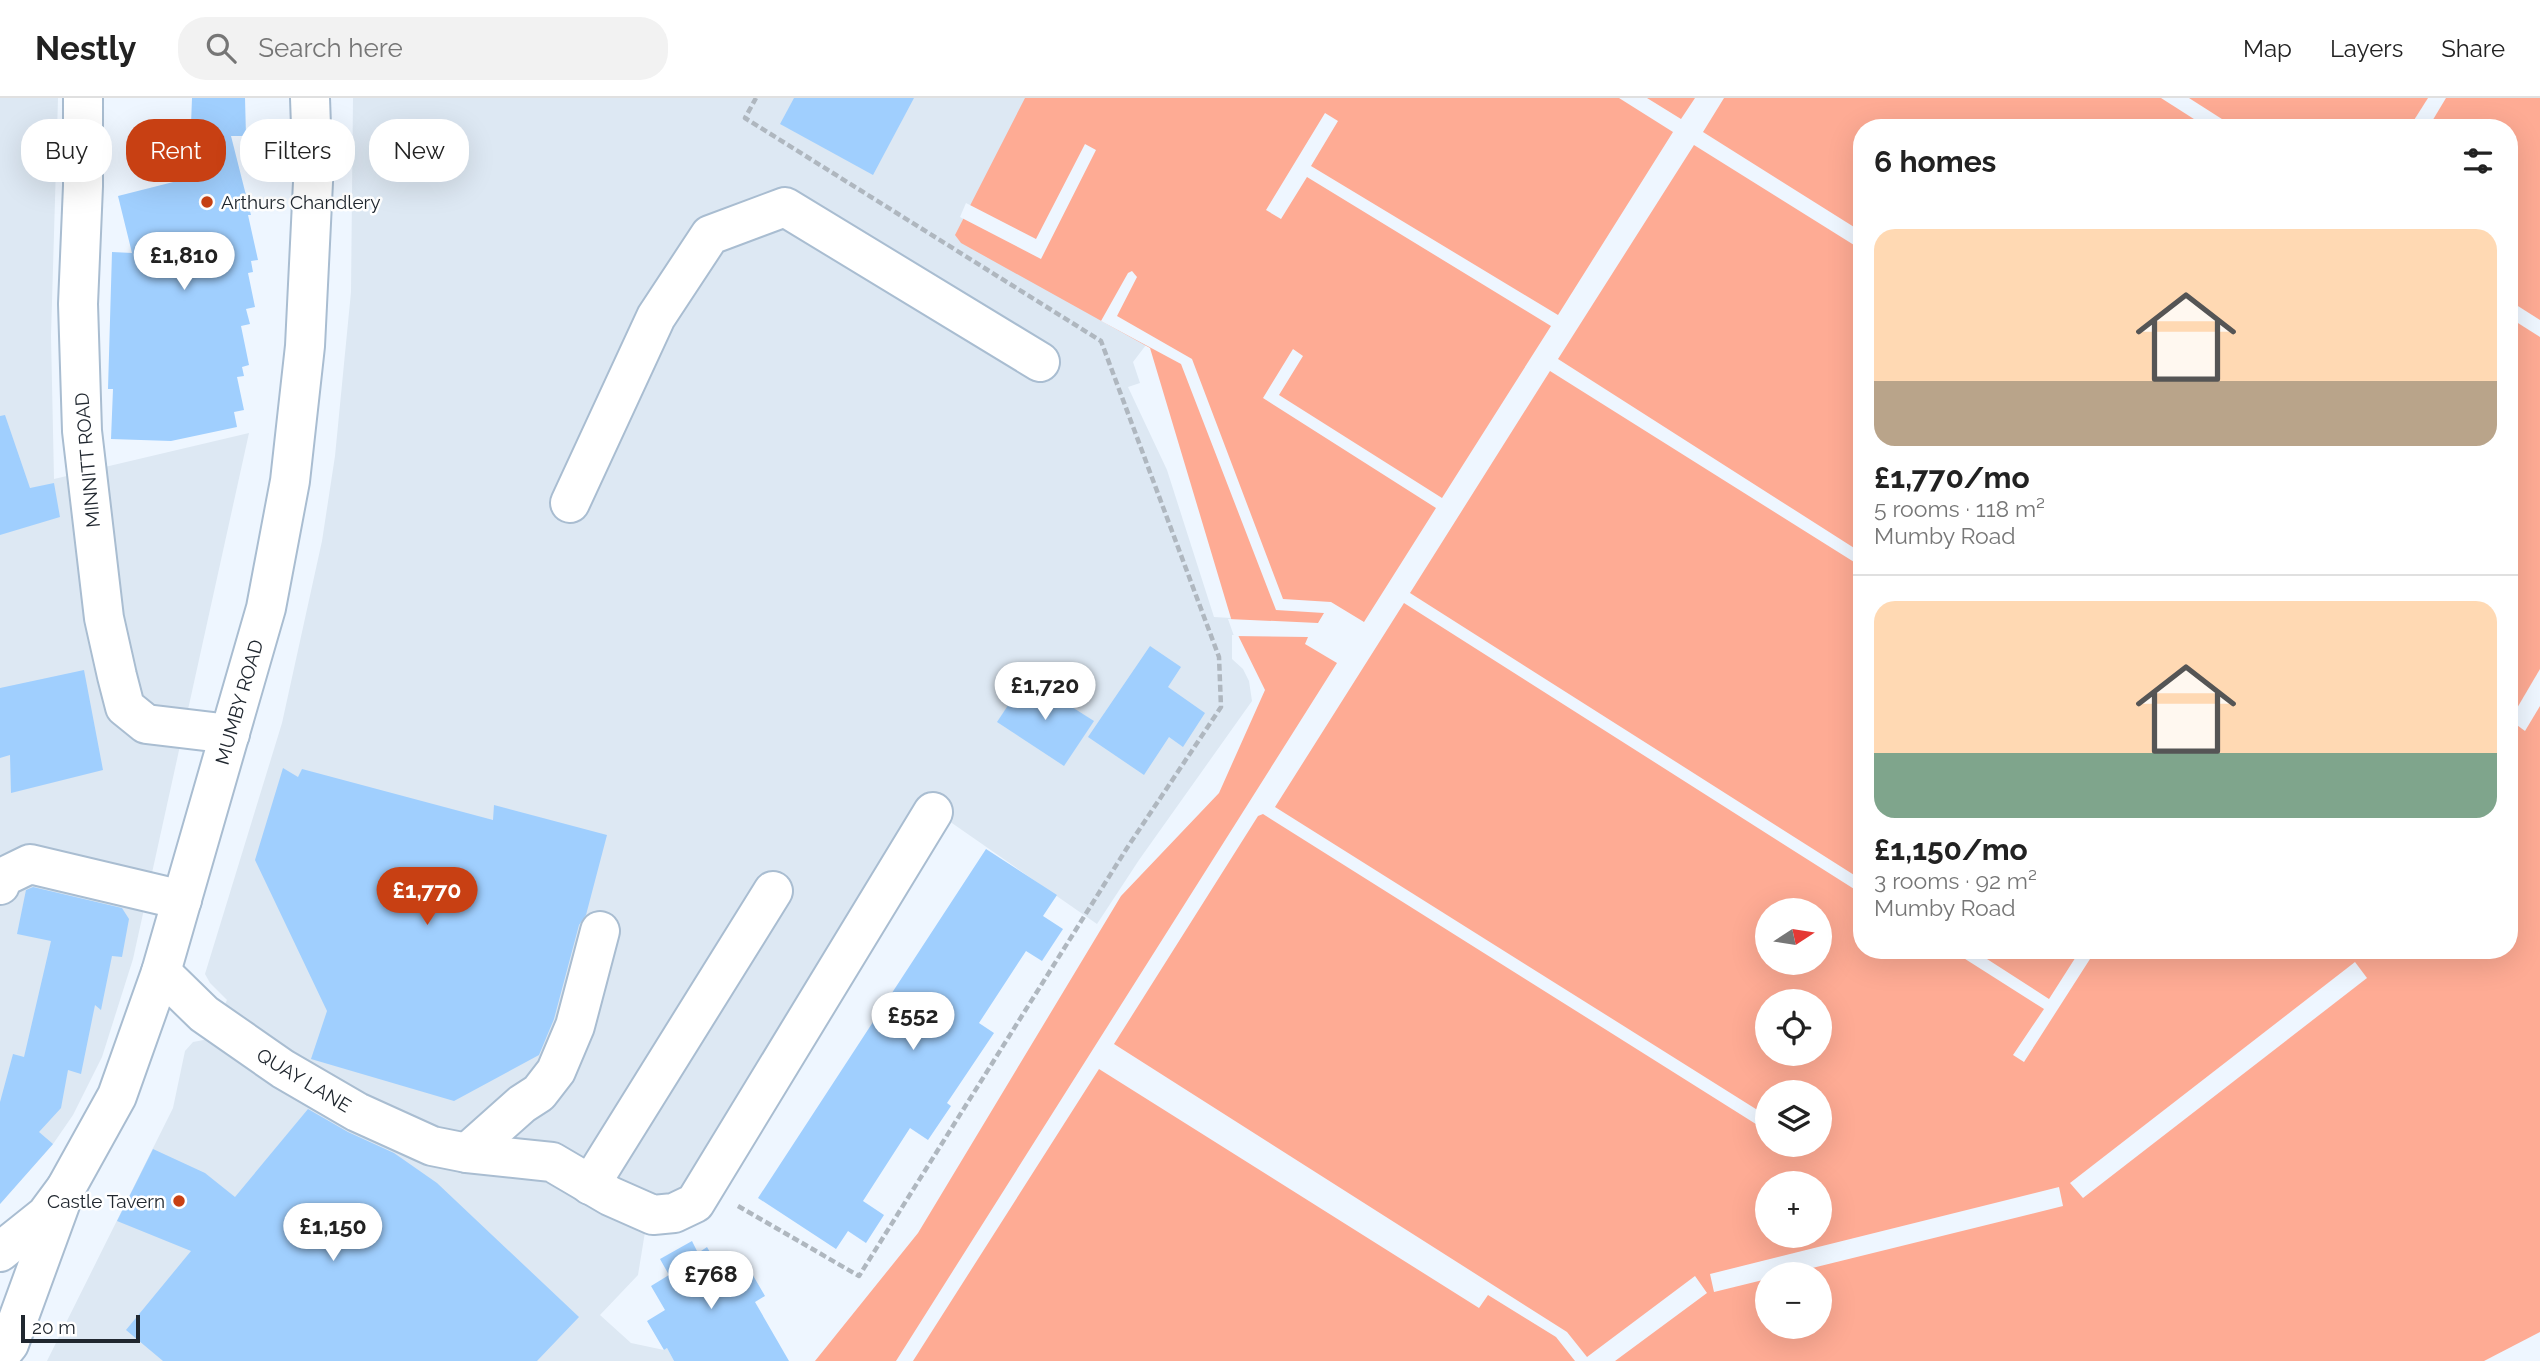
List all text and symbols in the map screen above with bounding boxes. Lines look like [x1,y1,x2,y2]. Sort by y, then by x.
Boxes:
search box [178,17,668,80]
text: Nestly [35,29,136,68]
icon: search [202,29,240,67]
text: Search here [258,33,403,63]
text: Map [2243,34,2292,63]
text: Layers [2330,34,2403,63]
text: Share [2441,34,2505,63]
chip: Buy [21,119,112,182]
chip: Rent [126,119,226,182]
chip: Filters [240,119,355,182]
chip: New [369,119,469,182]
icon: filters [2459,142,2497,180]
text: 6 homes [1874,144,1996,179]
place label: Arthurs Chandlery [221,191,381,213]
marker: Arthurs Chandlery [199,194,215,210]
pin: £1,810 [127,232,241,292]
text: £1,810 [150,241,218,268]
icon: home [2123,274,2249,400]
street label: MINNITT ROAD [70,392,104,528]
text: £1,770/mo [1874,460,2030,495]
text: 5 rooms · 118 m² [1874,495,2045,522]
text: Mumby Road [1874,522,2016,549]
street label: MUMBY ROAD [211,637,267,767]
icon: home [2123,646,2249,772]
pin: £1,720 [988,662,1102,722]
text: £1,720 [1011,671,1079,698]
text: £1,150/mo [1874,832,2028,867]
text: 3 rooms · 92 m² [1874,867,2037,894]
pin: £1,770 [370,868,484,927]
text: £1,770 [393,876,461,903]
text: Mumby Road [1874,894,2016,921]
north arrow [1755,898,1832,975]
map controls [1755,898,1832,1339]
button: locate [1755,989,1832,1066]
pin: £552 [872,992,954,1052]
text: £552 [888,1001,939,1028]
street label: QUAY LANE [253,1043,355,1117]
button: layers [1755,1080,1832,1157]
button: + [1755,1171,1832,1248]
place label: Castle Tavern [47,1190,165,1212]
marker: Castle Tavern [171,1193,187,1209]
pin: £1,150 [276,1204,390,1263]
text: £1,150 [299,1212,367,1239]
pin: £768 [670,1252,752,1311]
text: £768 [684,1260,738,1287]
button: − [1755,1262,1832,1339]
scale bar [21,1312,140,1344]
text: 20 m [32,1316,76,1338]

